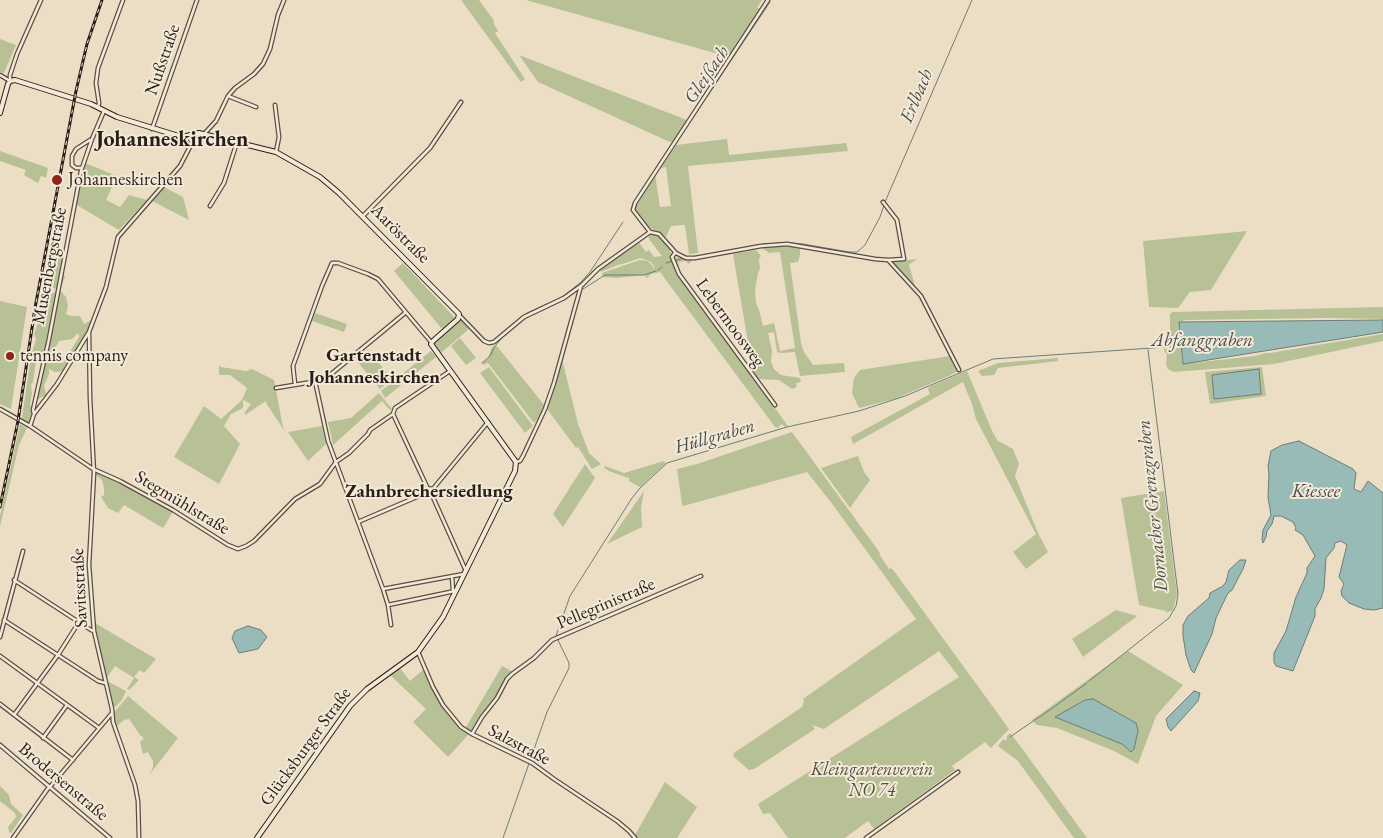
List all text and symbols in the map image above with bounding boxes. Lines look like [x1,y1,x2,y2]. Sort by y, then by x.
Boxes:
street label: Nußstraße [141,22,185,98]
water label: Gleißach [679,42,735,108]
water label: Erlbach [896,66,938,126]
district label: Johanneskirchen [96,127,248,153]
place label: Johanneskirchen [68,169,183,191]
marker: Johanneskirchen [50,173,64,187]
street label: Aaröstraße [366,200,434,268]
street label: Musenbergstraße [28,206,72,326]
street label: Lebermoosweg [691,275,769,371]
water label: Abfanggraben [1151,330,1253,352]
place label: tennis company [20,345,128,367]
district label: Gartenstadt Johanneskirchen [308,345,440,389]
marker: tennis company [4,350,16,362]
water label: Hüllgraben [672,415,758,459]
water label: Dornacher Grenzgraben [1133,419,1173,593]
street label: Stegmühlstraße [131,466,233,540]
district label: Zahnbrechersiedlung [345,481,513,503]
water label: Kiessee [1292,481,1340,503]
street label: Savitsstraße [67,548,93,628]
street label: Pellegrinistraße [554,574,658,634]
street label: Glücksburger Straße [256,684,356,810]
street label: Salzstraße [484,720,554,770]
street label: Brodersenstraße [14,738,112,826]
park label: Kleingartenverein NO 74 [811,759,933,802]

